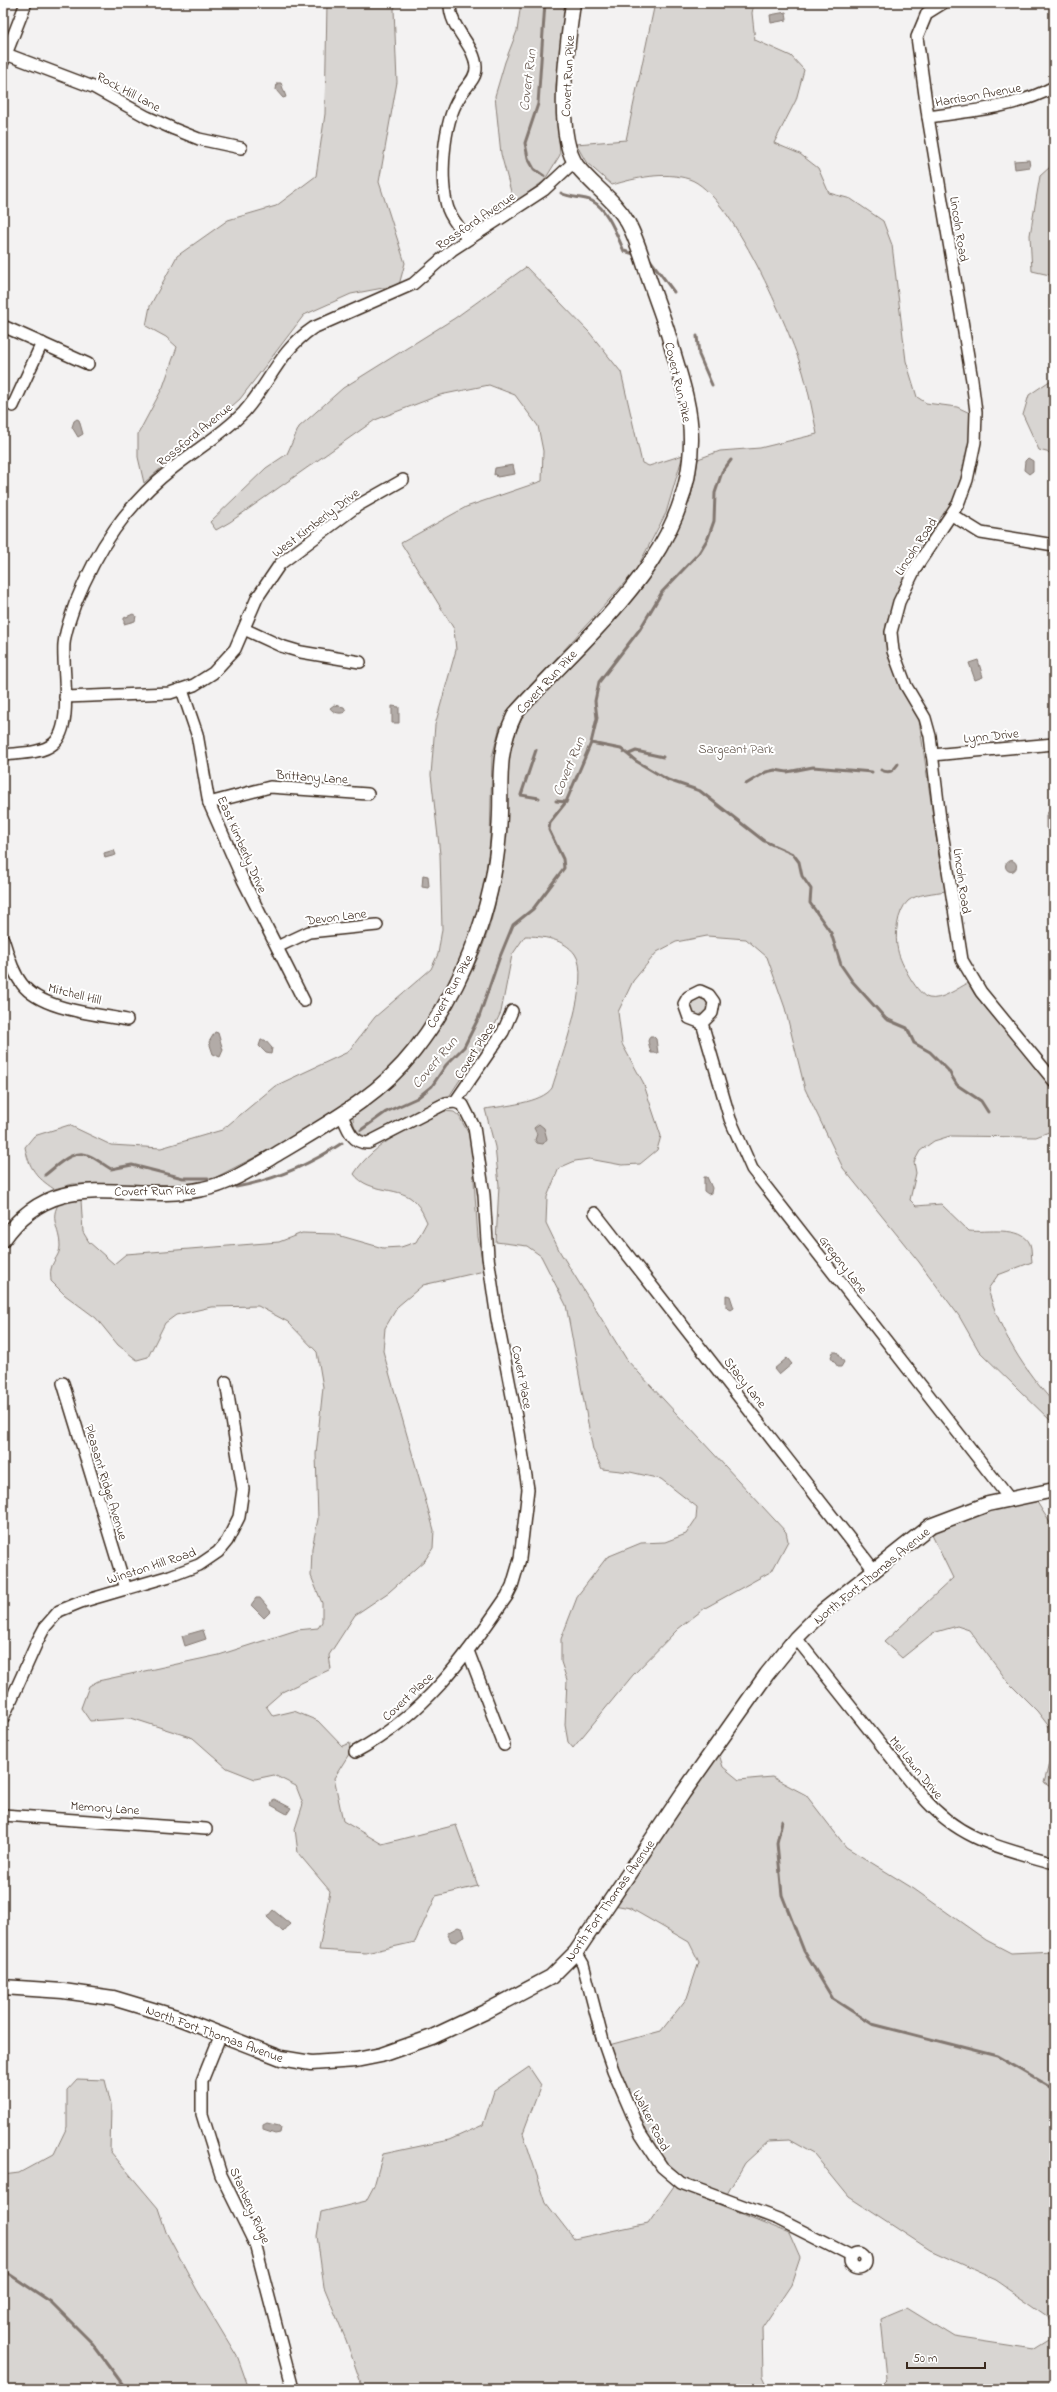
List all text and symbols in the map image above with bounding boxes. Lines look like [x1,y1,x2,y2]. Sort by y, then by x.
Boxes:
street label: Covert Run Pike [557,35,580,117]
water label: Covert Run [514,47,543,112]
street label: Rock Hill Lane [93,67,164,117]
street label: Harrison Avenue [934,79,1023,112]
street label: Rossford Avenue [432,187,520,255]
street label: Lincoln Road [944,195,973,264]
street label: Covert Run Pike [659,340,696,424]
street label: Rossford Avenue [153,399,237,472]
street label: West Kimberly Drive [268,484,364,563]
street label: Lincoln Road [890,513,943,580]
street label: Covert Run Pike [512,646,582,718]
street label: Lynn Drive [963,724,1020,750]
water label: Covert Run [548,733,592,799]
park label: Sargeant Park [698,740,774,760]
street label: Brittany Lane [274,765,349,790]
street label: East Kimberly Drive [211,793,272,897]
street label: Lincoln Road [948,847,976,916]
street label: Devon Lane [304,904,368,931]
street label: Covert Run Pike [422,951,478,1032]
street label: Mitchell Hill [46,979,103,1010]
street label: Covert Place [450,1019,501,1083]
water label: Covert Run [407,1032,464,1094]
street label: Covert Run Pike [114,1181,196,1202]
street label: Gregory Lane [813,1232,872,1299]
street label: Covert Place [506,1344,537,1411]
street label: Stacy Lane [718,1353,771,1413]
street label: Pleasant Ridge Avenue [78,1422,132,1543]
street label: North Fort Thomas Avenue [810,1523,934,1629]
street label: Winston Hill Road [104,1543,199,1590]
street label: Covert Place [378,1668,438,1726]
street label: Mel Lawn Drive [884,1732,947,1804]
street label: Memory Lane [70,1797,140,1821]
street label: North Fort Thomas Avenue [561,1836,660,1966]
street label: North Fort Thomas Avenue [143,2001,286,2068]
street label: Walker Road [627,2087,675,2155]
street label: Stanbery Ridge [223,2164,275,2247]
scale bar [907,2344,985,2370]
text: 50 m [913,2350,937,2368]

